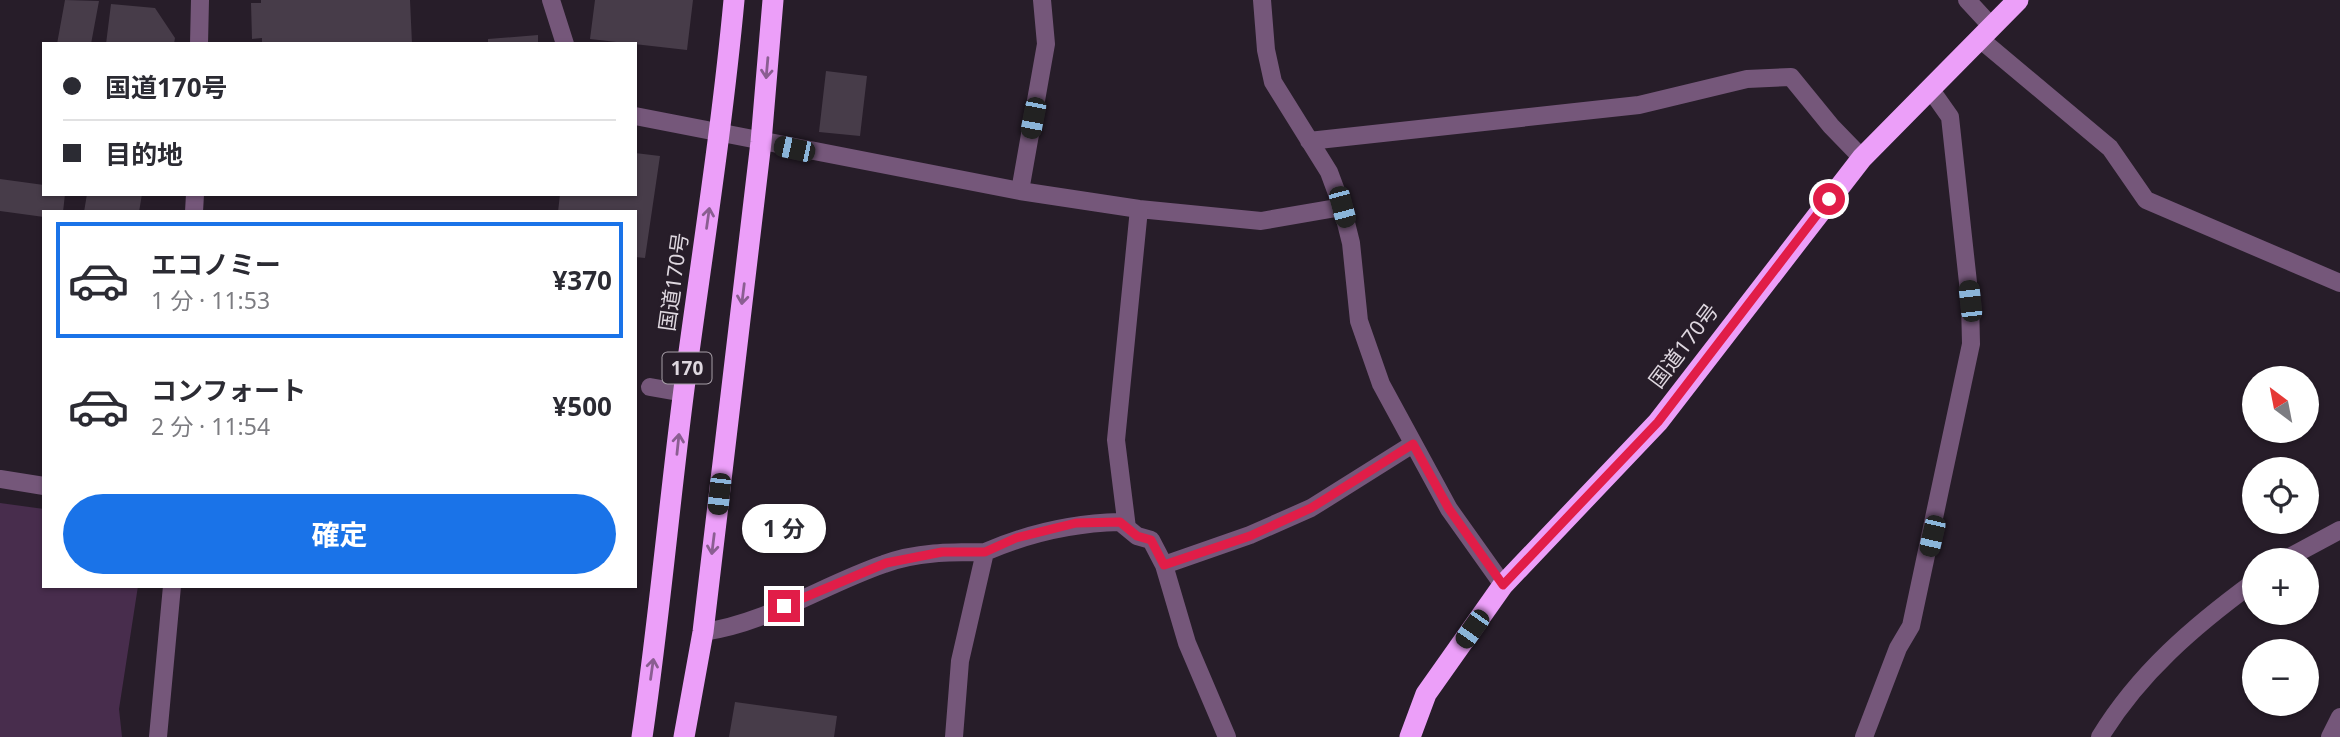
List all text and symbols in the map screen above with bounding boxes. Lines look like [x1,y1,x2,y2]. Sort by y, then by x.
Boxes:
one-way arrow [760,56,773,79]
text: 国道170号 [105,69,228,105]
car [1019,95,1048,141]
car [772,134,817,164]
text: 目的地 [105,136,183,172]
route start [1813,183,1845,215]
car [1327,184,1358,230]
one-way arrow [702,207,715,230]
street label: 国道170号 [652,231,694,333]
text: エコノミー [151,246,281,282]
icon: car [67,249,130,312]
text: ¥370 [553,262,612,298]
car [1958,279,1983,323]
one-way arrow [736,282,749,305]
text: 1 分 · 11:53 [151,284,270,316]
street label: 国道170号 [1642,297,1724,393]
road number: 170 [662,352,712,384]
north arrow [2242,366,2319,443]
map controls [2242,366,2319,716]
text: コンフォート [151,372,306,408]
icon: car [67,375,130,438]
text: ¥500 [553,388,612,424]
text: 2 分 · 11:54 [151,410,270,442]
one-way arrow [672,433,685,455]
button: locate [2242,457,2319,534]
car [707,472,732,516]
button: 確定 [63,494,616,574]
callout: 1 分 [742,504,826,554]
text: 1 分 [763,512,805,544]
car [1918,513,1947,559]
one-way arrow [707,533,720,555]
button: + [2242,548,2319,625]
route end [768,590,800,622]
car [1452,606,1493,652]
button: − [2242,639,2319,716]
one-way arrow [646,659,659,681]

